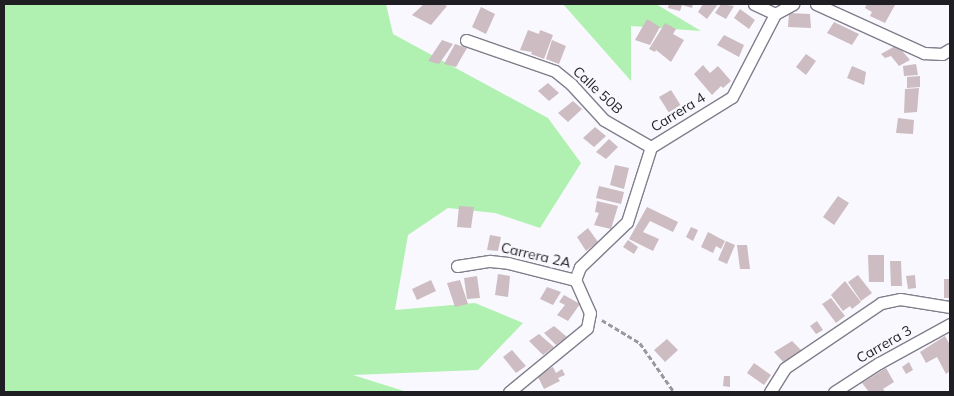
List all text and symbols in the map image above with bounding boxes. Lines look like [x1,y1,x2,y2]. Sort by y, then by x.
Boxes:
street label: Calle 50B [570,63,626,117]
street label: Carrera 4 [648,89,708,135]
street label: Carrera 2A [499,239,573,271]
street label: Carrera 3 [853,321,915,367]

